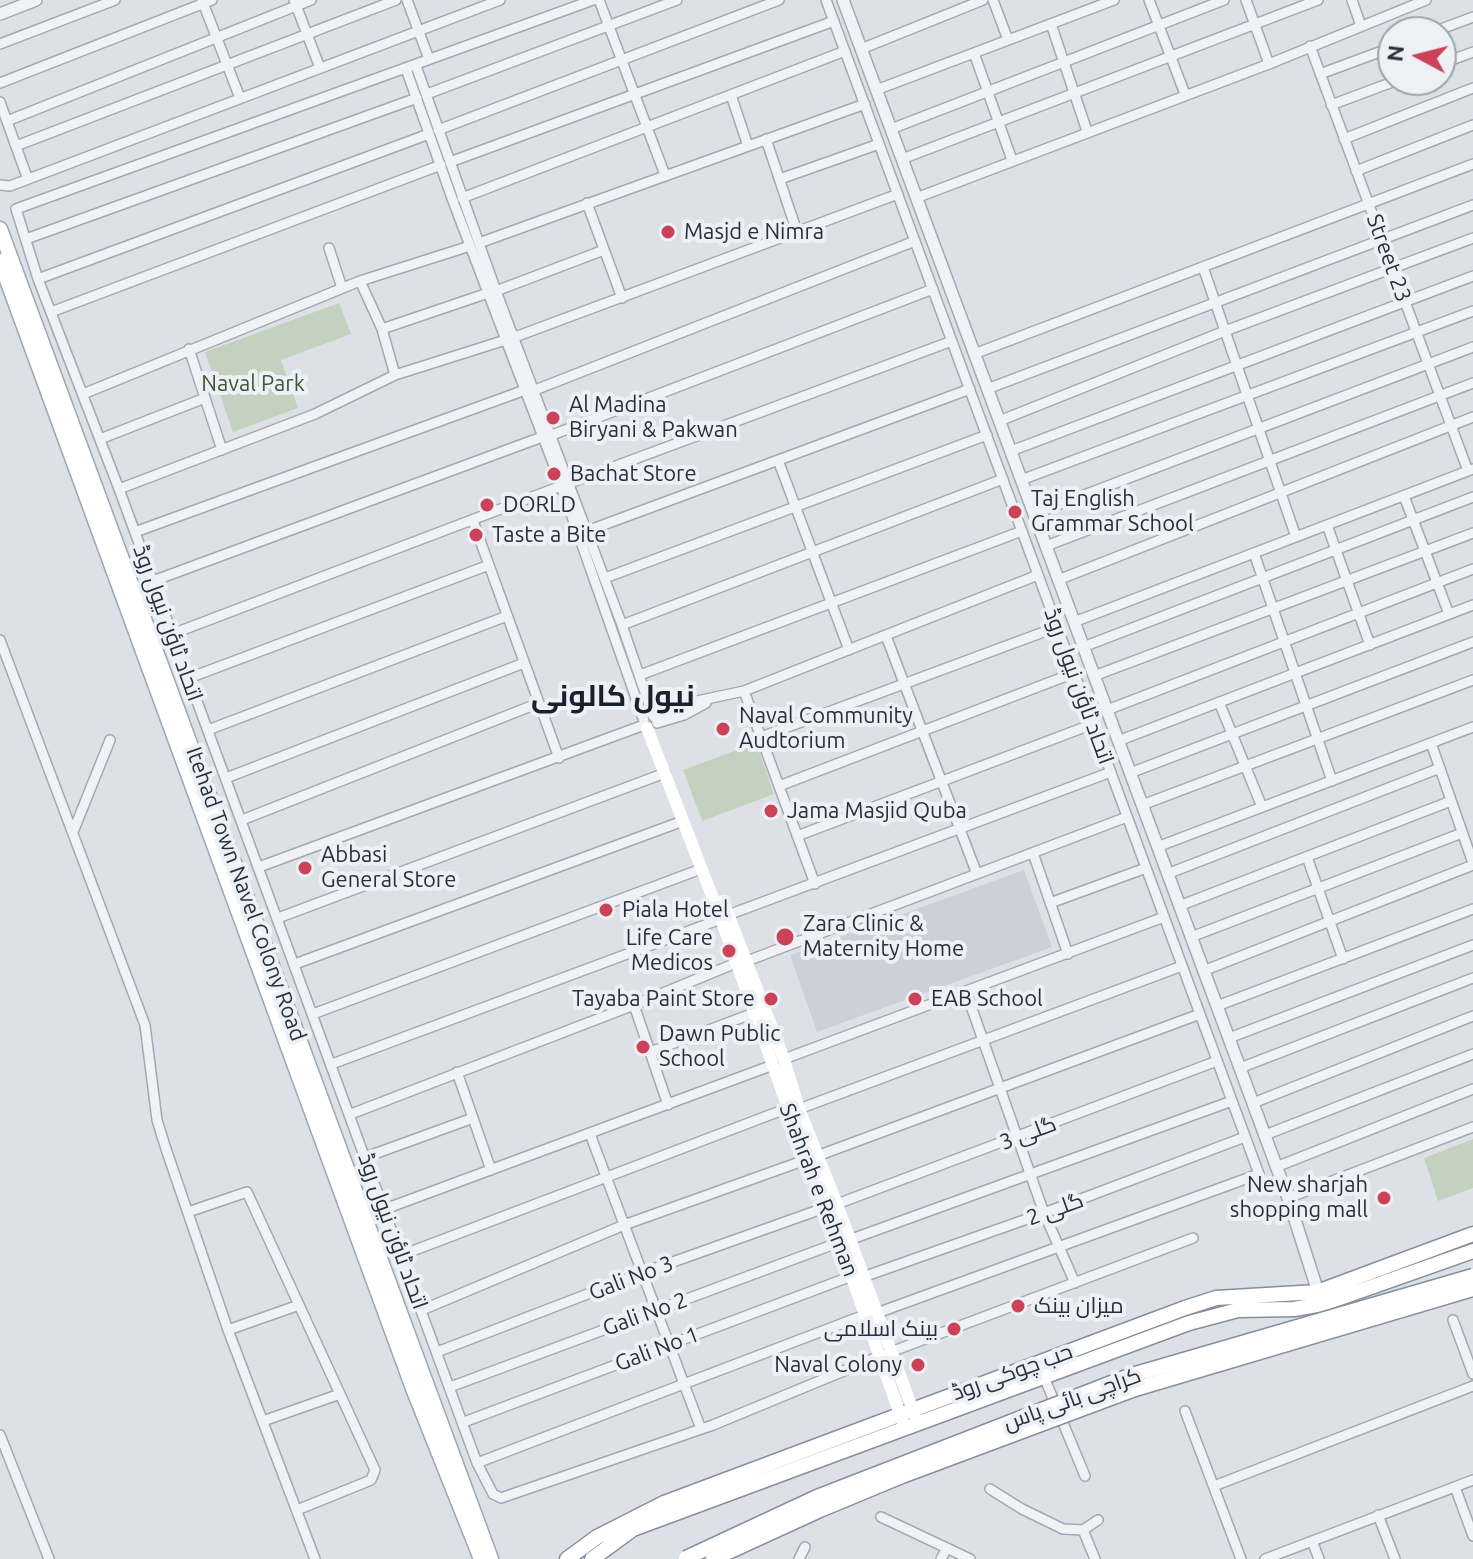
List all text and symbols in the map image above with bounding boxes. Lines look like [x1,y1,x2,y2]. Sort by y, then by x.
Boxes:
north arrow [1377,16,1457,96]
text: N [1381,44,1408,63]
street label: Street 23 [1361,211,1417,305]
place label: Masjd e Nimra [684,219,824,245]
marker: Masjd e Nimra [659,223,677,241]
park label: Naval Park [201,371,305,397]
place label: Al Madina Biryani & Pakwan [569,392,738,444]
marker: Al Madina Biryani & Pakwan [544,409,562,427]
place label: Bachat Store [570,461,697,487]
marker: Bachat Store [545,465,563,483]
place label: Taj English Grammar School [1031,486,1194,538]
place label: DORLD [503,492,576,518]
marker: DORLD [478,496,496,514]
marker: Taj English Grammar School [1006,503,1024,521]
place label: Taste a Bite [492,522,606,548]
marker: Taste a Bite [467,526,485,544]
street label: اتحاد ٹاؤن نیول روڈ [127,541,209,705]
street label: اتحاد ٹاؤن نیول روڈ [1038,604,1120,768]
district label: نیول کالونی [531,678,695,714]
place label: Naval Community Audtorium [739,703,913,754]
marker: Naval Community Audtorium [714,720,732,738]
street label: Itehad Town Navel Colony Road [180,743,312,1045]
place label: Jama Masjid Quba [787,798,967,824]
marker: Jama Masjid Quba [762,802,780,820]
place label: Abbasi General Store [321,842,456,894]
marker: Abbasi General Store [296,859,314,877]
place label: Piala Hotel [622,897,729,923]
marker: Piala Hotel [597,901,615,919]
place label: Zara Clinic & Maternity Home [803,911,964,962]
place label: Life Care Medicos [626,925,713,976]
marker: Zara Clinic & Maternity Home [774,926,796,948]
marker: Life Care Medicos [720,942,738,960]
place label: Tayaba Paint Store [572,986,755,1012]
place label: EAB School [931,986,1043,1012]
marker: Tayaba Paint Store [762,990,780,1008]
marker: EAB School [906,990,924,1008]
place label: Dawn Public School [659,1021,780,1072]
marker: Dawn Public School [634,1038,652,1056]
street label: Shahrah e Rehman [774,1100,864,1280]
street label: گلی 3 [996,1110,1060,1156]
street label: اتحاد ٹاؤن نیول روڈ [352,1149,434,1313]
place label: New sharjah shopping mall [1230,1172,1368,1224]
street label: گلی 2 [1023,1187,1087,1231]
marker: New sharjah shopping mall [1375,1189,1393,1207]
street label: Gali No 3 [585,1250,677,1306]
street label: Gali No 2 [599,1287,691,1341]
place label: میزان بینک [1034,1293,1124,1319]
marker: میزان بینک [1009,1297,1027,1315]
place label: بینک اسلامی [824,1316,938,1342]
marker: بینک اسلامی [945,1320,963,1338]
street label: Gali No 1 [611,1321,703,1377]
street label: حب چوکی روڈ [948,1338,1076,1406]
place label: Naval Colony [774,1352,902,1378]
marker: Naval Colony [909,1356,927,1374]
street label: کراچی بائی پاس [1000,1362,1144,1436]

